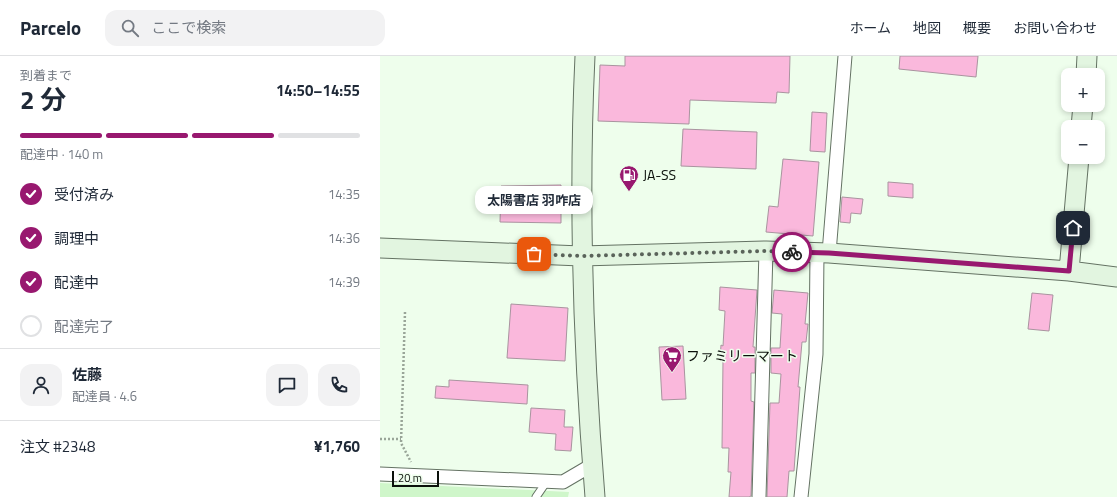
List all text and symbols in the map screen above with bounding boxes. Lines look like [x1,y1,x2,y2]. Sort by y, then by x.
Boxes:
search box [105,10,385,46]
text: Parcelo [20,13,81,42]
text: ここで検索 [151,16,226,39]
icon: search [119,17,141,39]
text: ホーム [849,17,891,38]
text: 地図 [913,17,941,38]
text: 概要 [963,17,991,38]
text: お問い合わせ [1013,17,1097,38]
text: 到着まで [20,65,72,85]
map controls [1061,68,1105,164]
button: + [1061,68,1105,112]
text: 14:50–14:55 [276,79,360,102]
text: 2 分 [20,80,66,119]
button: − [1061,120,1105,164]
text: 配達中 · 140 m [20,144,103,164]
fuel station icon: JA-SS [618,164,640,192]
place label: JA-SS [643,164,676,185]
icon: check [20,183,42,205]
text: 受付済み [54,183,114,206]
text: 14:35 [328,184,360,204]
callout: 太陽書店 羽咋店 [475,186,593,214]
text: 太陽書店 羽咋店 [487,190,581,210]
pin [1056,211,1090,245]
icon: home [1062,217,1084,239]
icon: check [20,227,42,249]
text: 調理中 [54,227,99,250]
text: 14:36 [328,228,360,248]
courier [772,232,812,272]
pin [517,237,551,271]
icon: bike [781,241,803,263]
icon: bag [523,243,545,265]
icon: check [20,271,42,293]
text: 配達中 [54,271,99,294]
text: 14:39 [328,272,360,292]
text: 配達完了 [54,315,114,338]
supermarket icon: ファミリーマート [661,345,683,373]
place label: ファミリーマート [686,345,798,366]
text: 佐藤 [72,363,102,386]
button: person [20,364,62,406]
button: chat [266,364,308,406]
button: phone [318,364,360,406]
text: 配達員 · 4.6 [72,386,137,406]
text: 注文 #2348 [20,435,95,458]
text: ¥1,760 [314,435,360,458]
scale bar [392,469,439,488]
text: 20 m [398,470,422,486]

